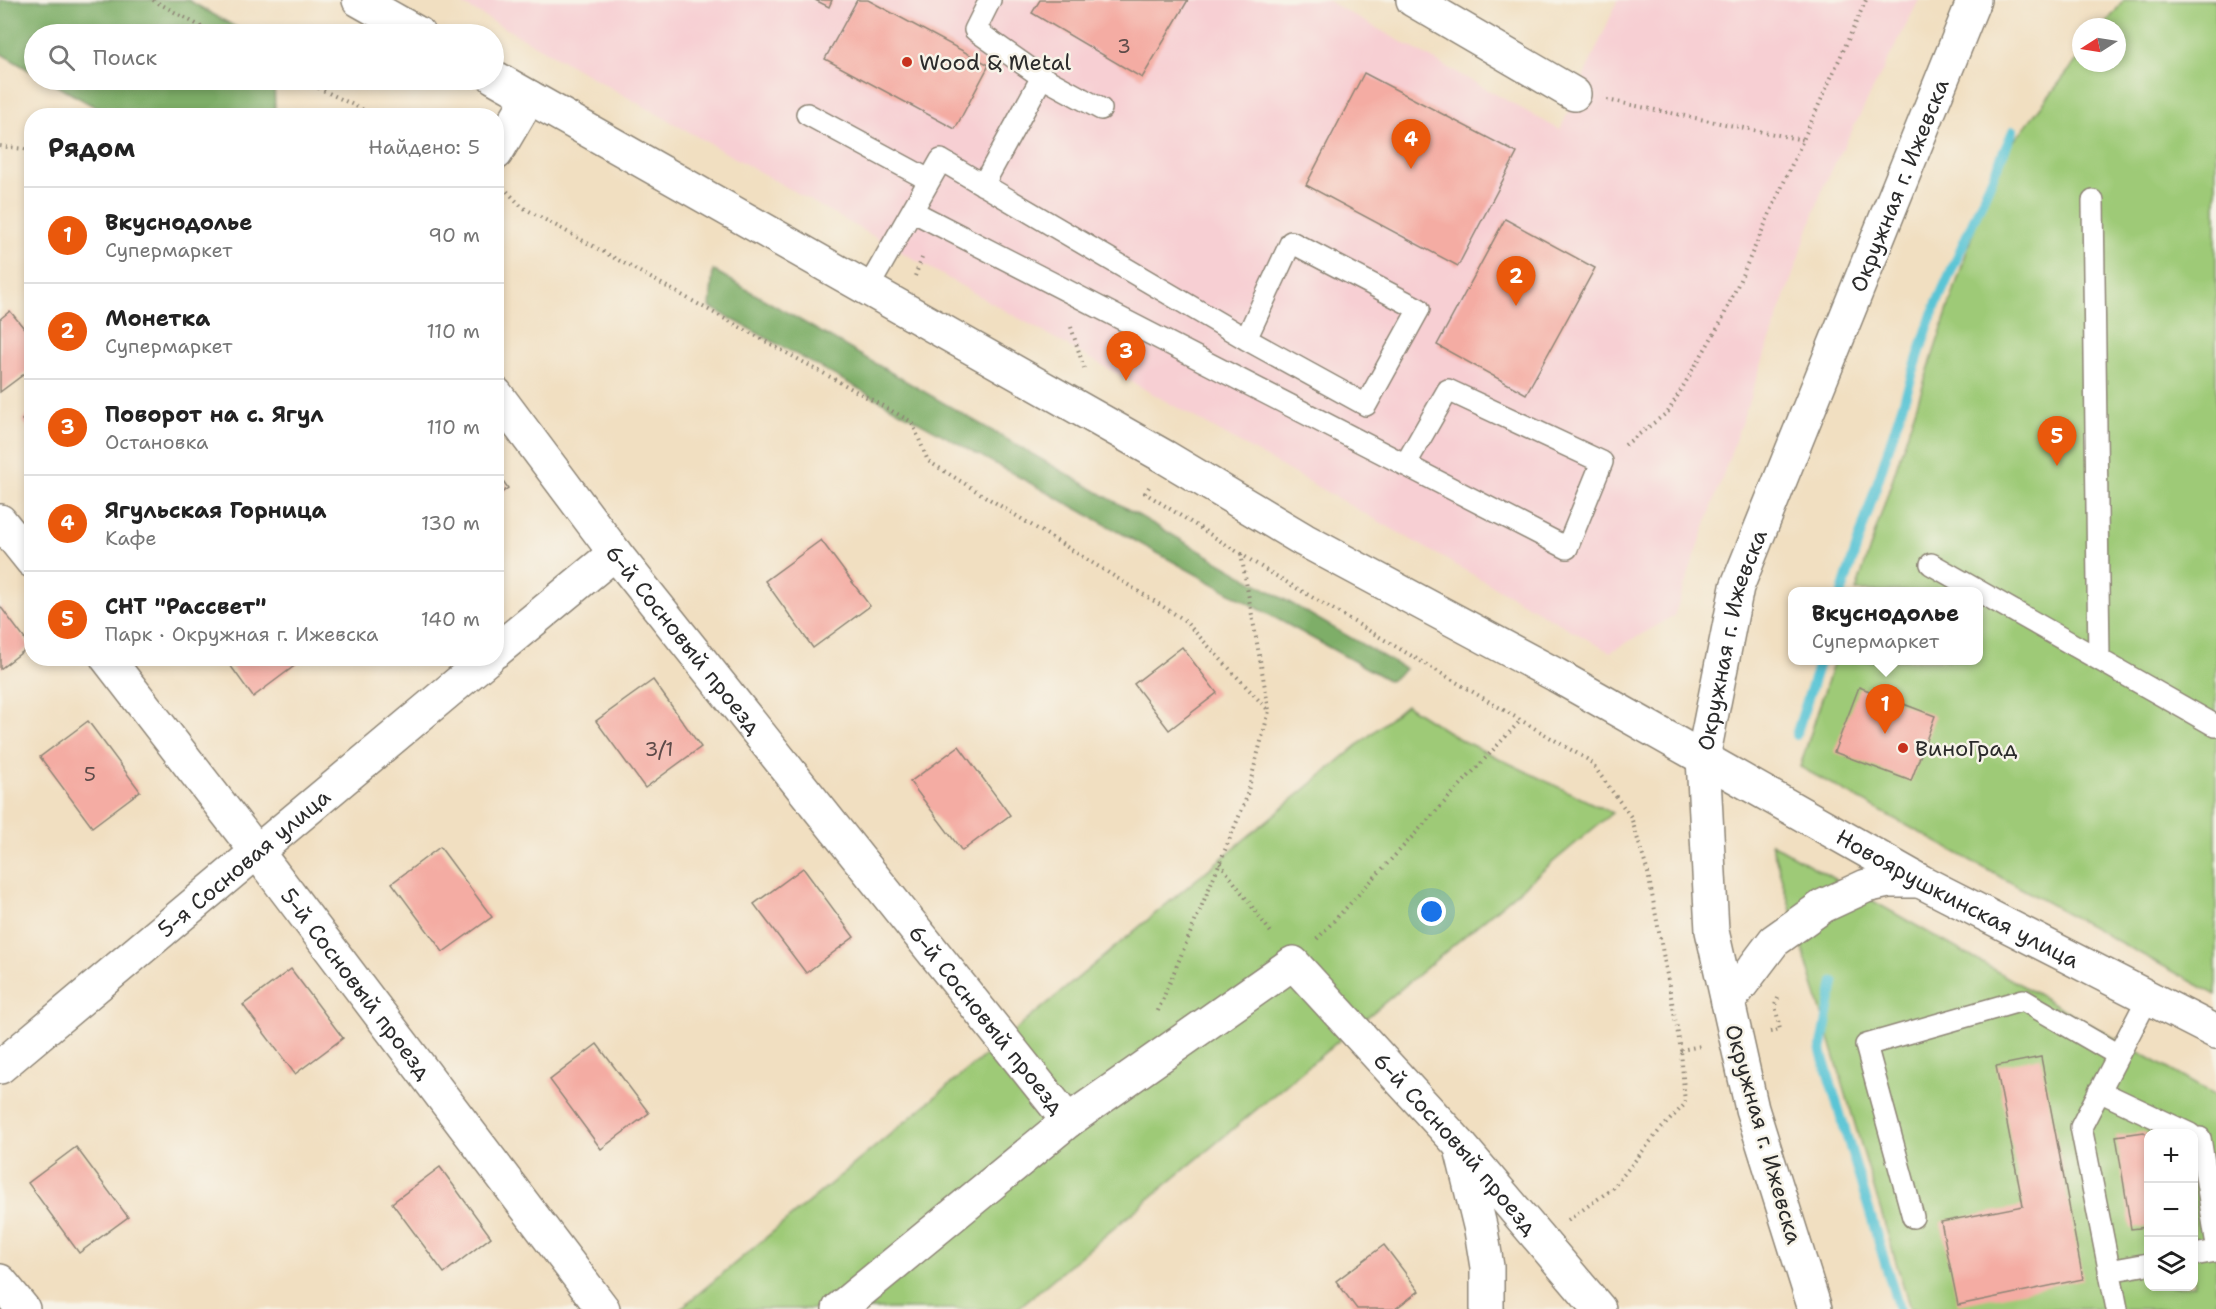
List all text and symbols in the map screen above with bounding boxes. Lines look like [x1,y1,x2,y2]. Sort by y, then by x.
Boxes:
north arrow [2072,18,2126,72]
search box [24,24,504,90]
house number: 3 [1117,33,1131,59]
icon: search [45,41,78,74]
text: Поиск [93,43,157,72]
place label: Wood & Metal [919,48,1071,77]
marker: Wood & Metal [900,55,914,69]
street label: Окружная г. Ижевска [1844,74,1956,296]
pin: 4 [1392,120,1430,169]
text: Рядом [48,130,135,165]
text: Найдено: 5 [368,134,480,160]
text: Вкуснодолье [105,208,253,237]
text: 1 [63,222,72,248]
text: 90 m [428,222,480,248]
text: Супермаркет [105,237,232,263]
pin: 2 [1496,256,1536,306]
text: Монетка [105,304,210,333]
text: 2 [61,318,75,344]
text: 110 m [426,318,480,344]
pin: 3 [1106,332,1146,381]
text: Супермаркет [105,333,232,359]
text: Поворот на с. Ягул [105,400,324,429]
text: 3 [61,414,75,440]
text: 110 m [426,414,480,440]
pin: 5 [2038,416,2076,466]
text: Остановка [105,429,209,455]
text: Ягульская Горница [105,496,327,525]
text: 4 [61,510,75,536]
text: 130 m [421,510,480,536]
text: Кафе [105,525,157,551]
street label: Окружная г. Ижевска [1691,525,1774,753]
street label: 6-й Сосновый проезд [599,539,768,740]
popup [1788,587,1983,665]
text: СНТ "Рассвет" [105,592,267,621]
text: Вкуснодолье [1812,599,1959,628]
text: 5 [61,606,74,632]
text: 140 m [421,606,480,632]
text: Парк · Окружная г. Ижевска [105,621,378,647]
text: Супермаркет [1812,628,1939,654]
pin: 1 [1866,684,1904,734]
place label: ВиноГрад [1915,734,2017,763]
house number: 3/1 [645,736,674,762]
marker: ВиноГрад [1896,741,1910,755]
house number: 5 [84,761,96,787]
street label: 5-я Сосновая улица [152,782,337,944]
street label: Новоярушкинская улица [1831,822,2084,975]
street label: 5-й Сосновый проезд [274,882,438,1085]
your location [1417,897,1446,926]
street label: 6-й Сосновый проезд [902,919,1071,1120]
street label: Окружная г. Ижевска [1718,1021,1809,1248]
street label: 6-й Сосновый проезд [1367,1046,1544,1241]
map controls [2144,1129,2198,1291]
button: + [2144,1129,2198,1183]
button: − [2144,1183,2198,1237]
button: layers [2144,1237,2198,1291]

